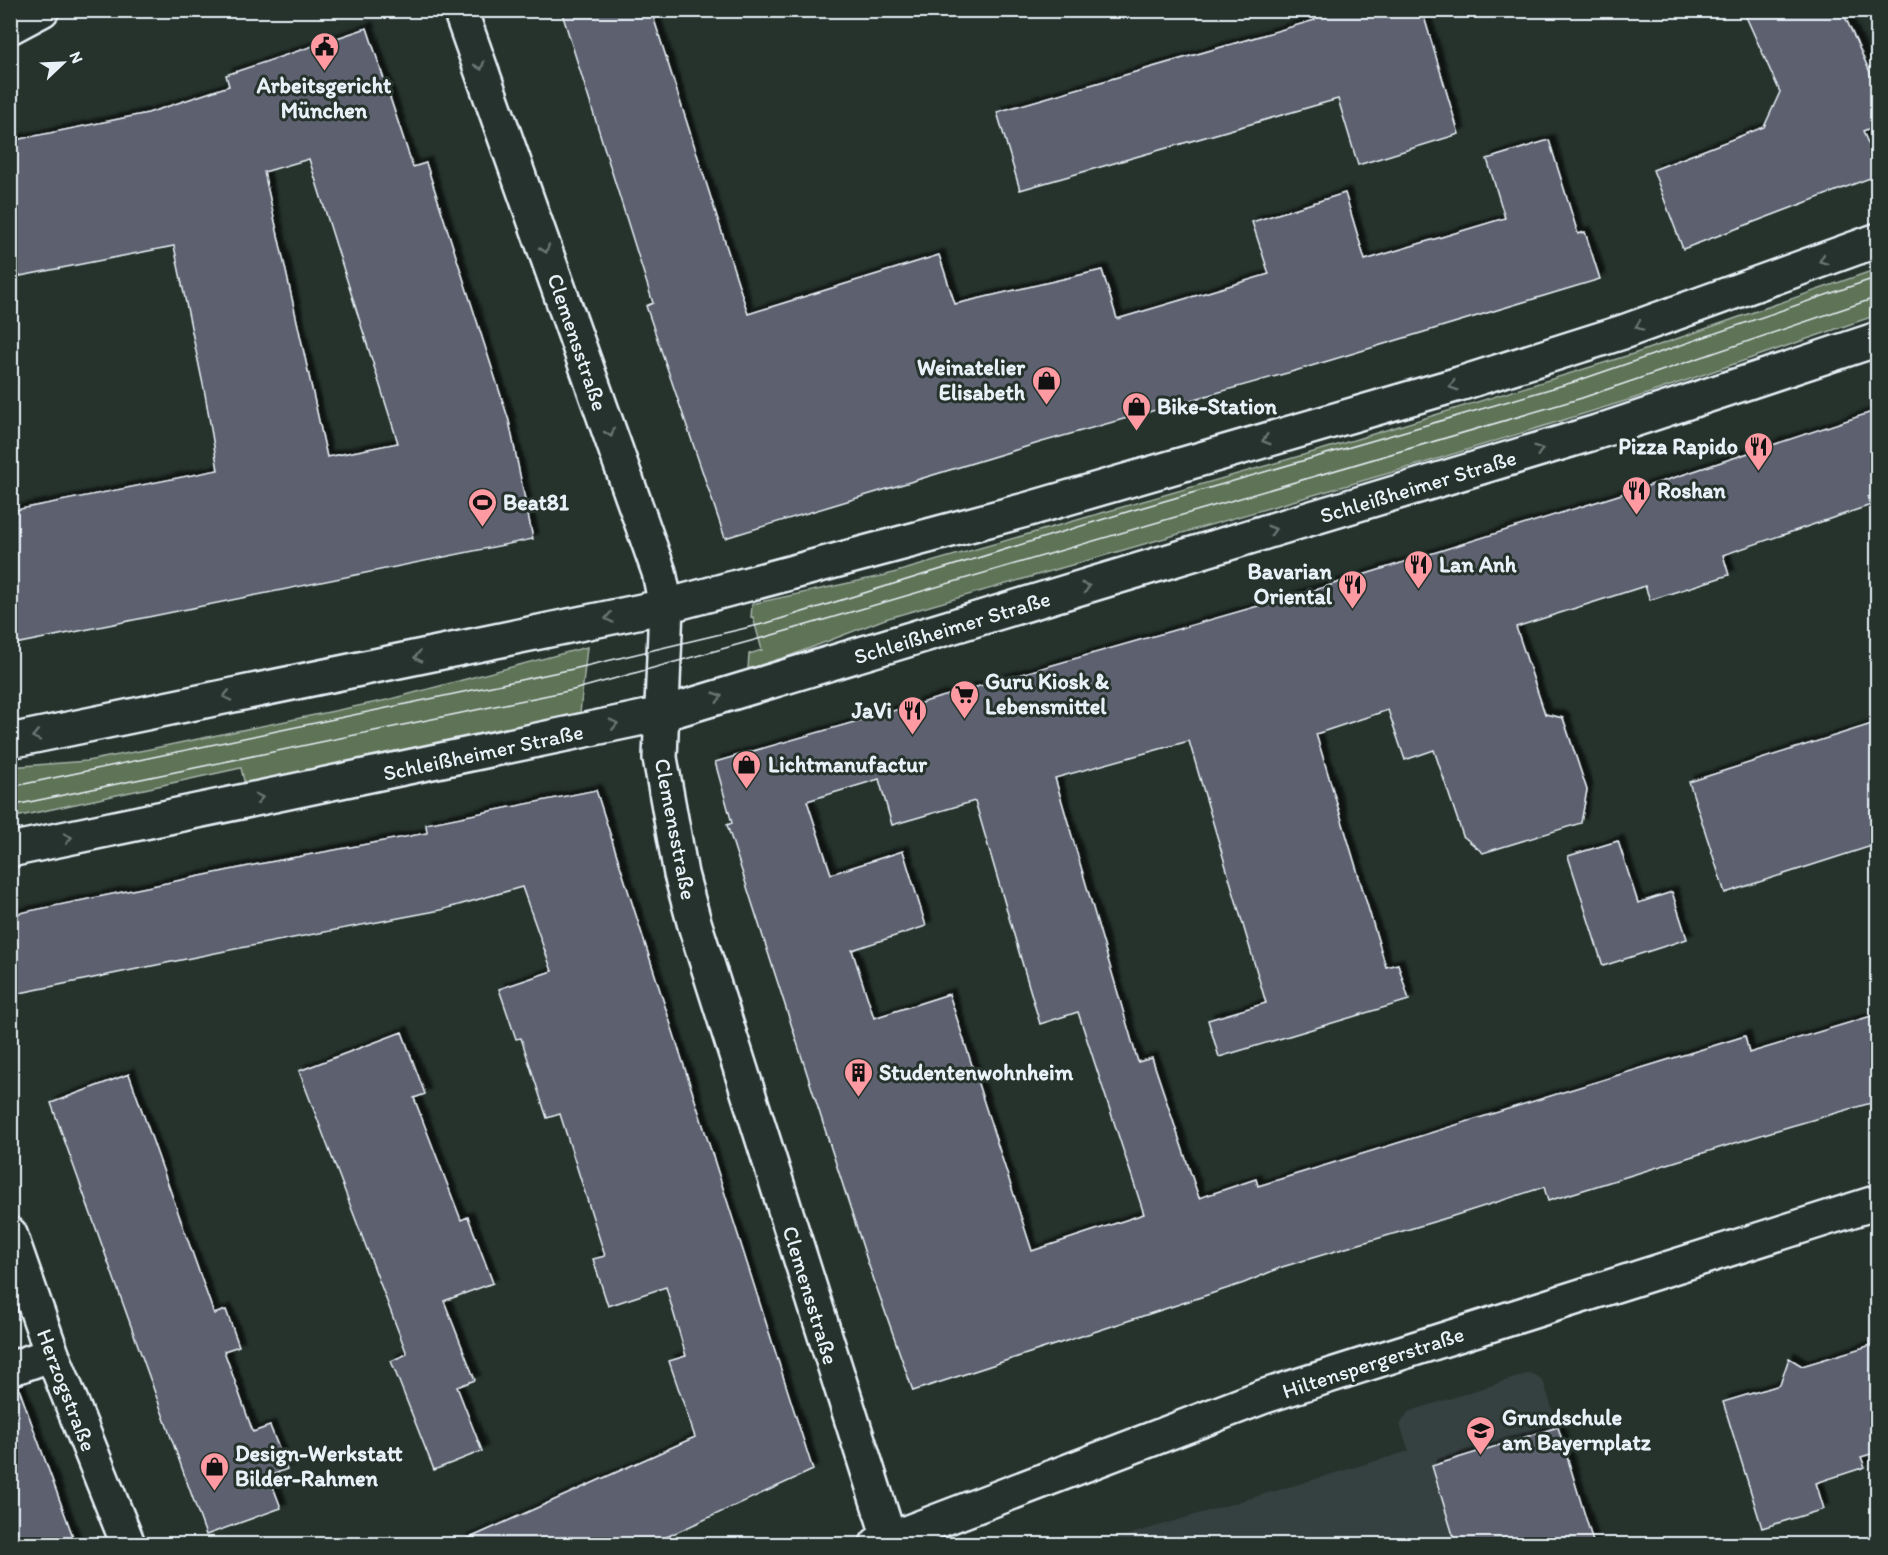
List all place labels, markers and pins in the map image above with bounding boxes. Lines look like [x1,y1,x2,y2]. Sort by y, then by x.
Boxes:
public building icon: Arbeitsgericht München [308,30,340,72]
place label: Arbeitsgericht München [256,72,392,124]
place label: Weinatelier Elisabeth [917,354,1026,406]
shop icon: Weinatelier Elisabeth [1030,364,1062,406]
shop icon: Bike-Station [1120,390,1152,432]
place label: Bike-Station [1157,393,1278,420]
restaurant icon: Pizza Rapido [1743,430,1775,472]
place label: Pizza Rapido [1618,433,1738,460]
restaurant icon: Roshan [1620,474,1652,516]
place label: Roshan [1657,477,1726,504]
sports icon: Beat81 [466,486,498,528]
place label: Beat81 [503,489,570,516]
restaurant icon: Lan Anh [1402,548,1434,590]
place label: Lan Anh [1439,551,1517,578]
place label: Bavarian Oriental [1248,558,1333,610]
restaurant icon: Bavarian Oriental [1337,568,1369,610]
place label: Guru Kiosk & Lebensmittel [985,668,1110,720]
supermarket icon: Guru Kiosk & Lebensmittel [948,678,980,720]
restaurant icon: JaVi [897,694,929,736]
place label: JaVi [851,697,892,724]
shop icon: Lichtmanufactur [731,748,763,790]
place label: Lichtmanufactur [768,751,928,778]
building icon: Studentenwohnheim [842,1056,874,1098]
place label: Studentenwohnheim [879,1059,1074,1086]
place label: Grundschule am Bayernplatz [1502,1404,1652,1456]
school or university icon: Grundschule am Bayernplatz [1465,1414,1497,1456]
place label: Design-Werkstatt Bilder-Rahmen [235,1440,403,1492]
shop icon: Design-Werkstatt Bilder-Rahmen [198,1450,230,1492]

